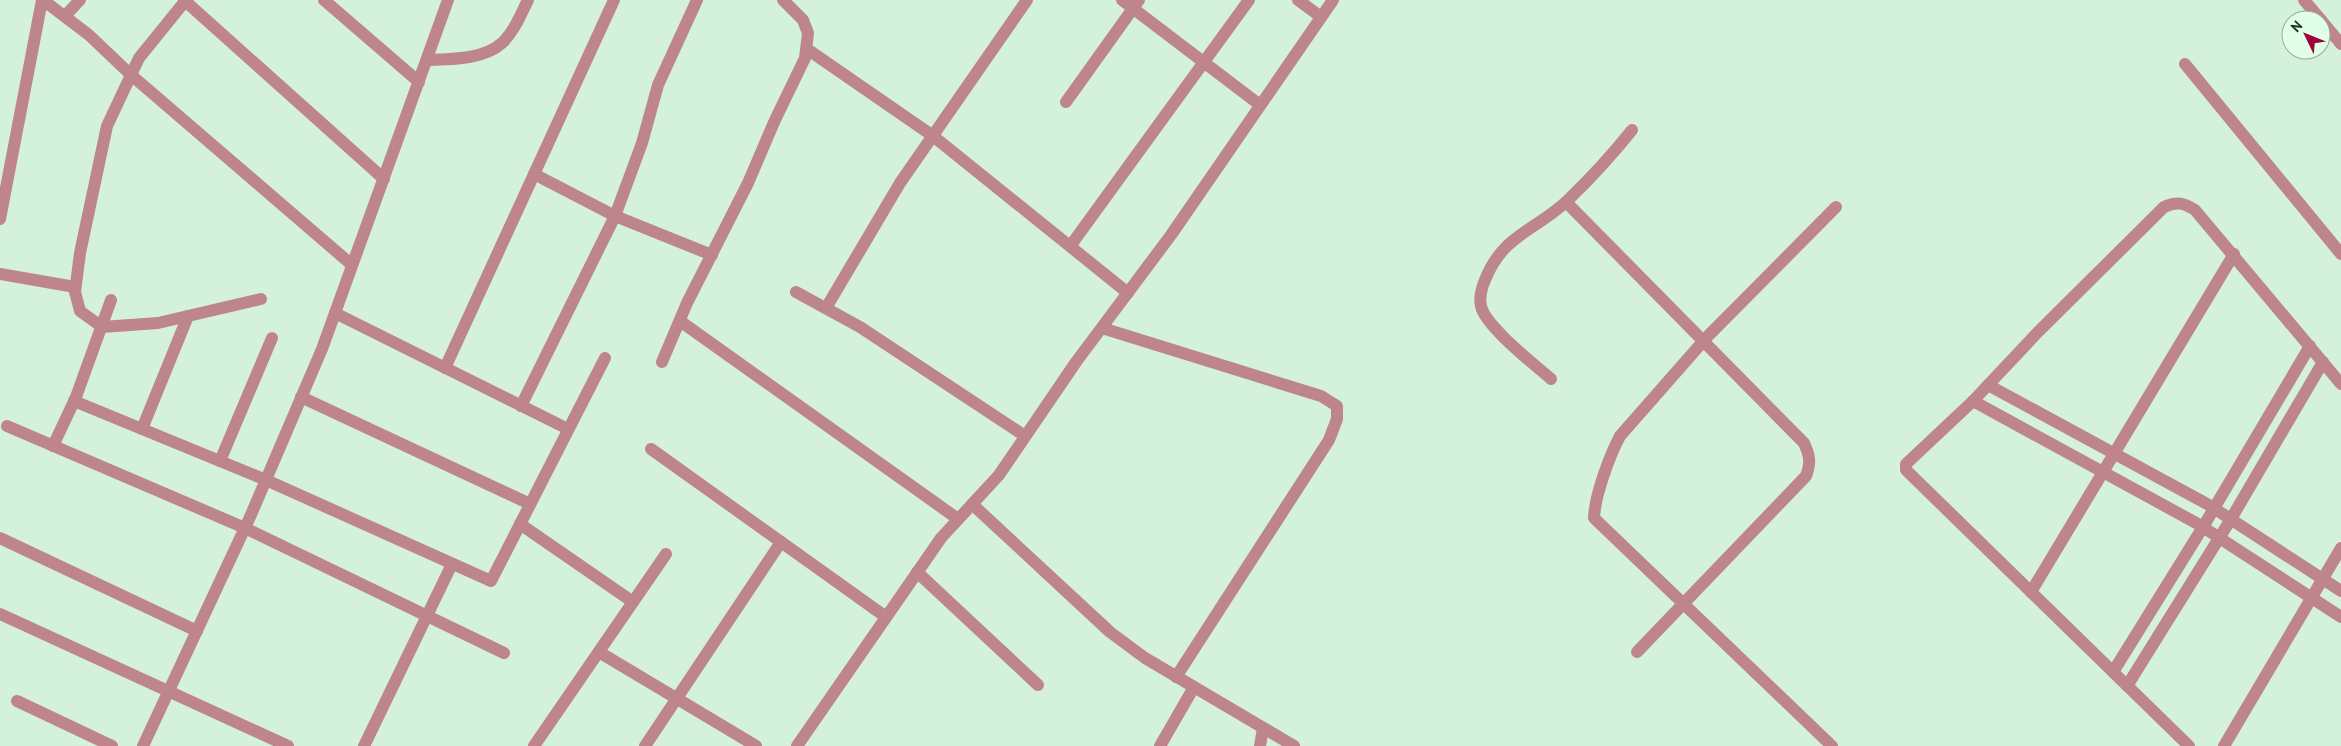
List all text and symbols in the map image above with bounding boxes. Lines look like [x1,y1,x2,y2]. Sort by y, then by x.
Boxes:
north arrow [2281,10,2331,60]
text: N [2287,17,2306,36]

